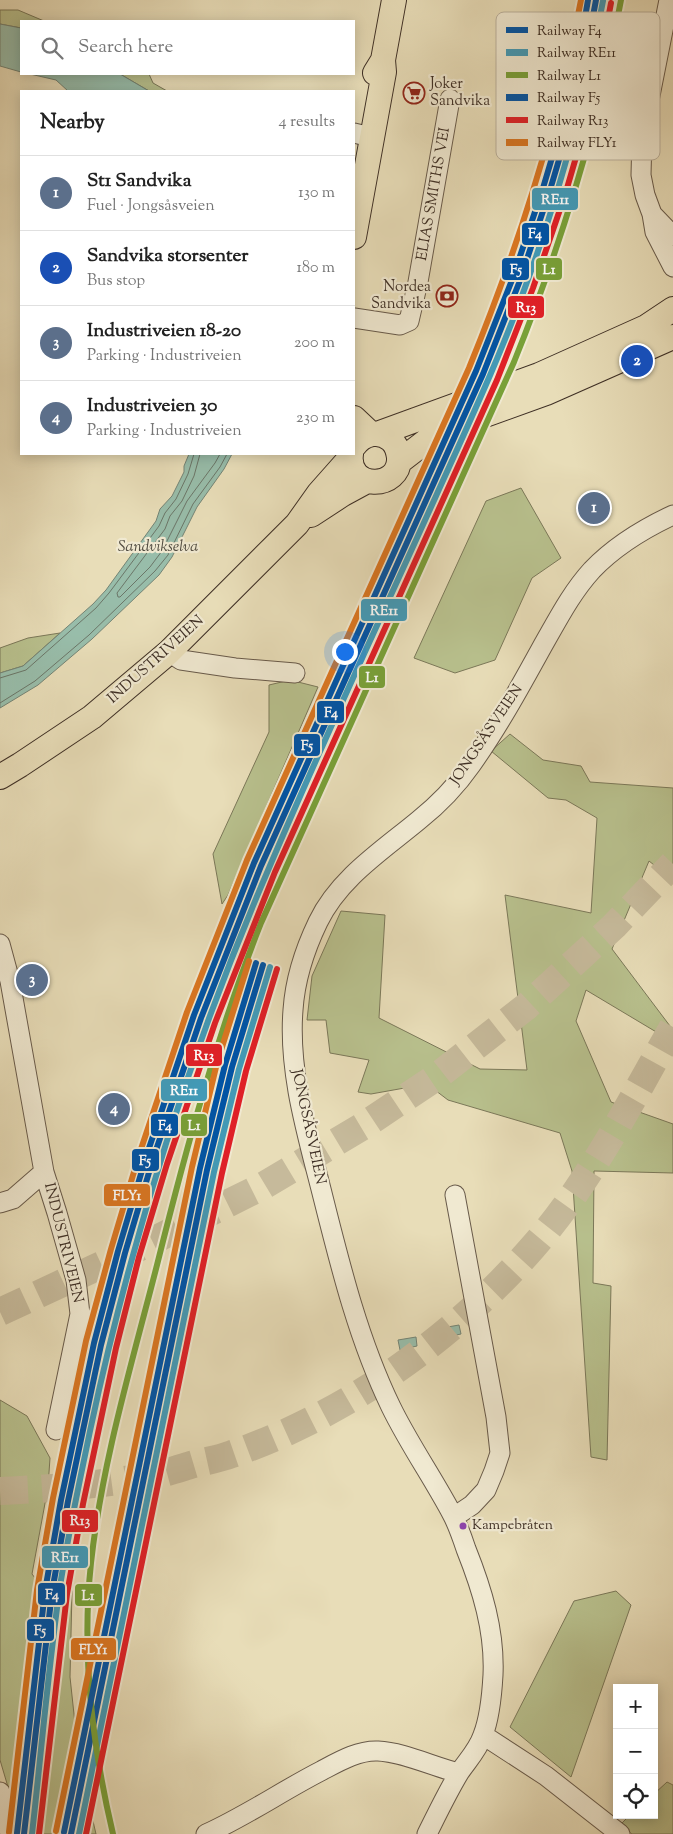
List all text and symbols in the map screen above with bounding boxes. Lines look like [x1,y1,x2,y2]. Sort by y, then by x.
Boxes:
legend [496,12,660,160]
search box [20,20,355,75]
text: Railway F4 [537,22,602,42]
icon: search [38,34,66,62]
text: Search here [78,34,173,61]
text: Railway RE11 [537,44,616,64]
text: Railway L1 [537,67,601,87]
place label: Joker Sandvika [429,74,490,112]
supermarket icon: Joker Sandvika [402,81,426,105]
text: Railway F5 [537,89,600,109]
text: Nearby [40,108,105,138]
text: 4 results [279,111,335,134]
text: Railway R13 [537,112,609,132]
street label: ELIAS SMITHS VEI [412,126,456,262]
text: Railway FLY1 [537,134,617,154]
text: St1 Sandvika [87,168,191,195]
text: 1 [53,182,59,205]
text: 130 m [298,182,335,205]
line badge: RE11 [531,187,579,211]
text: RE11 [541,191,569,211]
text: Fuel · Jongsåsveien [87,195,215,218]
line badge: F4 [521,222,550,246]
text: F4 [528,225,542,245]
text: Sandvika storsenter [87,243,248,270]
text: 2 [52,257,60,280]
text: 180 m [296,257,335,280]
line badge: F5 [501,257,530,281]
line badge: L1 [535,257,563,281]
text: F5 [510,261,522,281]
text: L1 [542,261,556,281]
text: Bus stop [87,270,145,293]
place label: Nordea Sandvika [371,277,431,315]
bank icon: Nordea Sandvika [435,284,459,308]
line badge: R13 [507,295,545,319]
text: R13 [516,299,537,319]
text: Industriveien 18-20 [87,318,241,345]
text: 3 [53,332,59,355]
text: 200 m [294,332,335,355]
pin: 2 [621,342,653,380]
text: Parking · Industriveien [87,345,242,368]
text: Industriveien 30 [87,393,217,420]
text: 4 [52,407,60,430]
text: 230 m [296,407,335,430]
text: Parking · Industriveien [87,420,242,443]
pin: 1 [578,489,610,527]
water label: Sandvikselva [118,536,198,559]
line badge: RE11 [360,598,408,622]
text: RE11 [370,602,398,622]
street label: INDUSTRIVEIEN [103,611,209,709]
your location [332,639,358,665]
line badge: L1 [358,665,386,689]
text: L1 [365,669,379,689]
street label: JONGSÅSVEIEN [444,680,529,790]
line badge: F4 [316,700,345,724]
text: F4 [324,704,338,724]
line badge: F5 [293,733,321,757]
text: F5 [301,737,313,757]
pin: 3 [16,961,48,999]
line badge: R13 [185,1043,223,1067]
text: R13 [194,1047,215,1067]
street label: JONGSÅSVEIEN [285,1066,331,1187]
line badge: RE11 [160,1078,208,1102]
text: RE11 [170,1082,198,1102]
pin: 4 [98,1090,130,1128]
line badge: F4 [150,1113,179,1137]
line badge: L1 [180,1113,208,1137]
text: F4 [158,1117,172,1137]
text: L1 [187,1117,201,1137]
line badge: F5 [131,1148,160,1172]
text: F5 [139,1152,151,1172]
street label: INDUSTRIVEIEN [38,1181,88,1305]
line badge: FLY1 [103,1183,151,1207]
text: FLY1 [113,1187,141,1207]
line badge: R13 [61,1509,99,1533]
text: R13 [70,1512,91,1532]
place label: Kampebråten [472,1516,553,1536]
marker: Kampebråten [458,1521,468,1531]
line badge: RE11 [41,1545,89,1569]
text: RE11 [51,1549,79,1569]
line badge: F4 [37,1582,66,1606]
line badge: L1 [74,1583,103,1607]
text: F4 [45,1586,59,1606]
text: L1 [81,1587,95,1607]
line badge: F5 [26,1618,55,1642]
text: F5 [34,1622,46,1642]
line badge: FLY1 [70,1637,117,1661]
text: FLY1 [79,1641,107,1661]
map controls [613,1684,658,1819]
button: + [613,1684,658,1729]
button: − [613,1729,658,1774]
button: locate [613,1774,658,1819]

